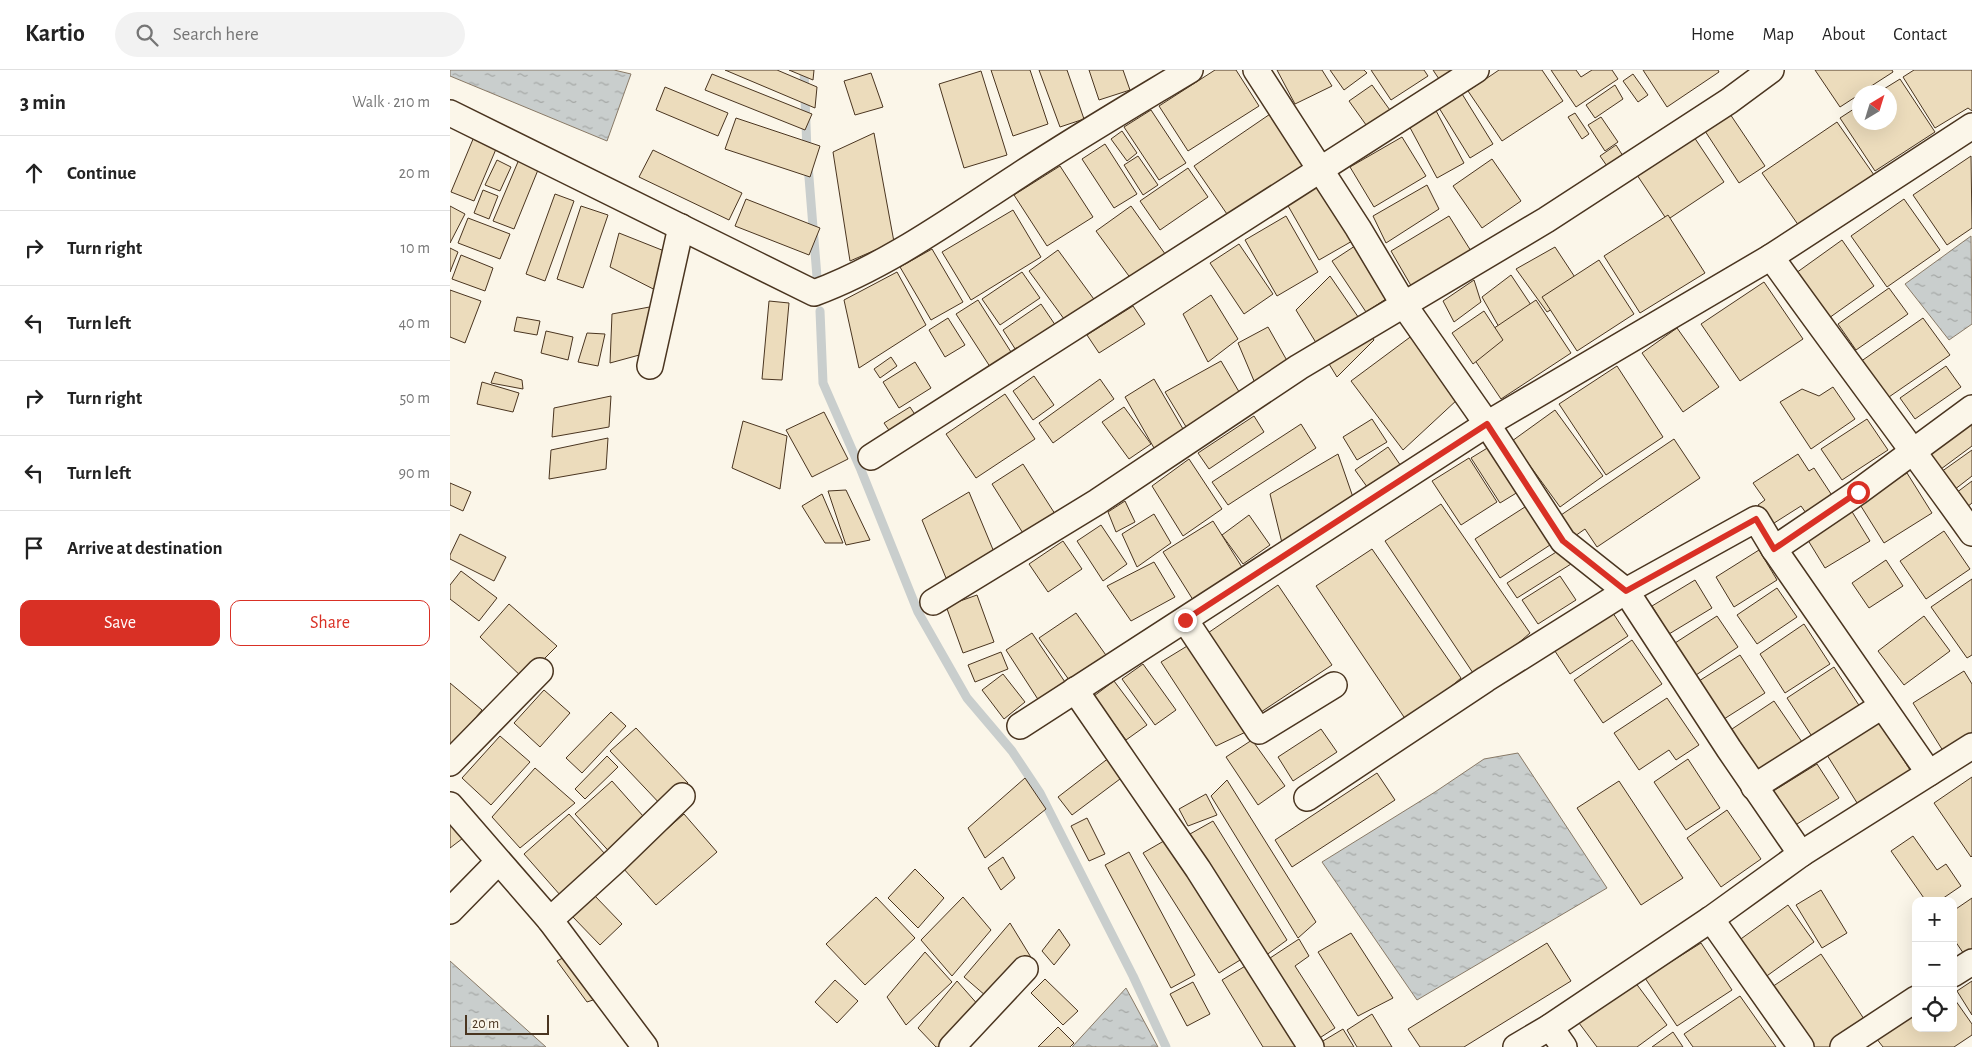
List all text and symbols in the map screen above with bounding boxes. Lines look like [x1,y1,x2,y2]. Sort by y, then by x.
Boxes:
search box [115,12,465,57]
icon: search [133,21,161,49]
text: Kartio [25,22,85,46]
text: Search here [173,25,259,44]
text: Home [1691,26,1734,44]
text: Map [1762,26,1794,44]
text: About [1822,26,1865,44]
text: Contact [1893,26,1947,44]
north arrow [1852,85,1897,130]
text: 3 min [20,92,66,113]
text: Walk · 210 m [352,94,430,110]
icon: ahead [20,159,48,187]
text: Continue [67,164,136,183]
text: 20 m [399,165,430,181]
icon: right [20,234,48,262]
text: Turn right [67,239,142,258]
text: 10 m [401,240,430,256]
icon: left [20,309,48,337]
text: Turn left [67,314,131,333]
text: 40 m [398,315,430,331]
icon: right [20,384,48,412]
text: Turn right [67,389,142,408]
text: 50 m [399,390,430,406]
icon: left [20,459,48,487]
text: Turn left [67,464,131,483]
text: 90 m [399,465,430,481]
route start [1847,481,1870,504]
icon: arrive [20,534,48,562]
text: Arrive at destination [67,539,223,558]
button: Save [20,600,220,646]
button: Share [230,600,430,646]
route end [1174,609,1197,632]
map controls [1912,897,1957,1032]
button: + [1912,897,1957,942]
button: − [1912,942,1957,987]
button: locate [1912,987,1957,1032]
scale bar [465,1012,549,1035]
text: 20 m [472,1017,499,1031]

